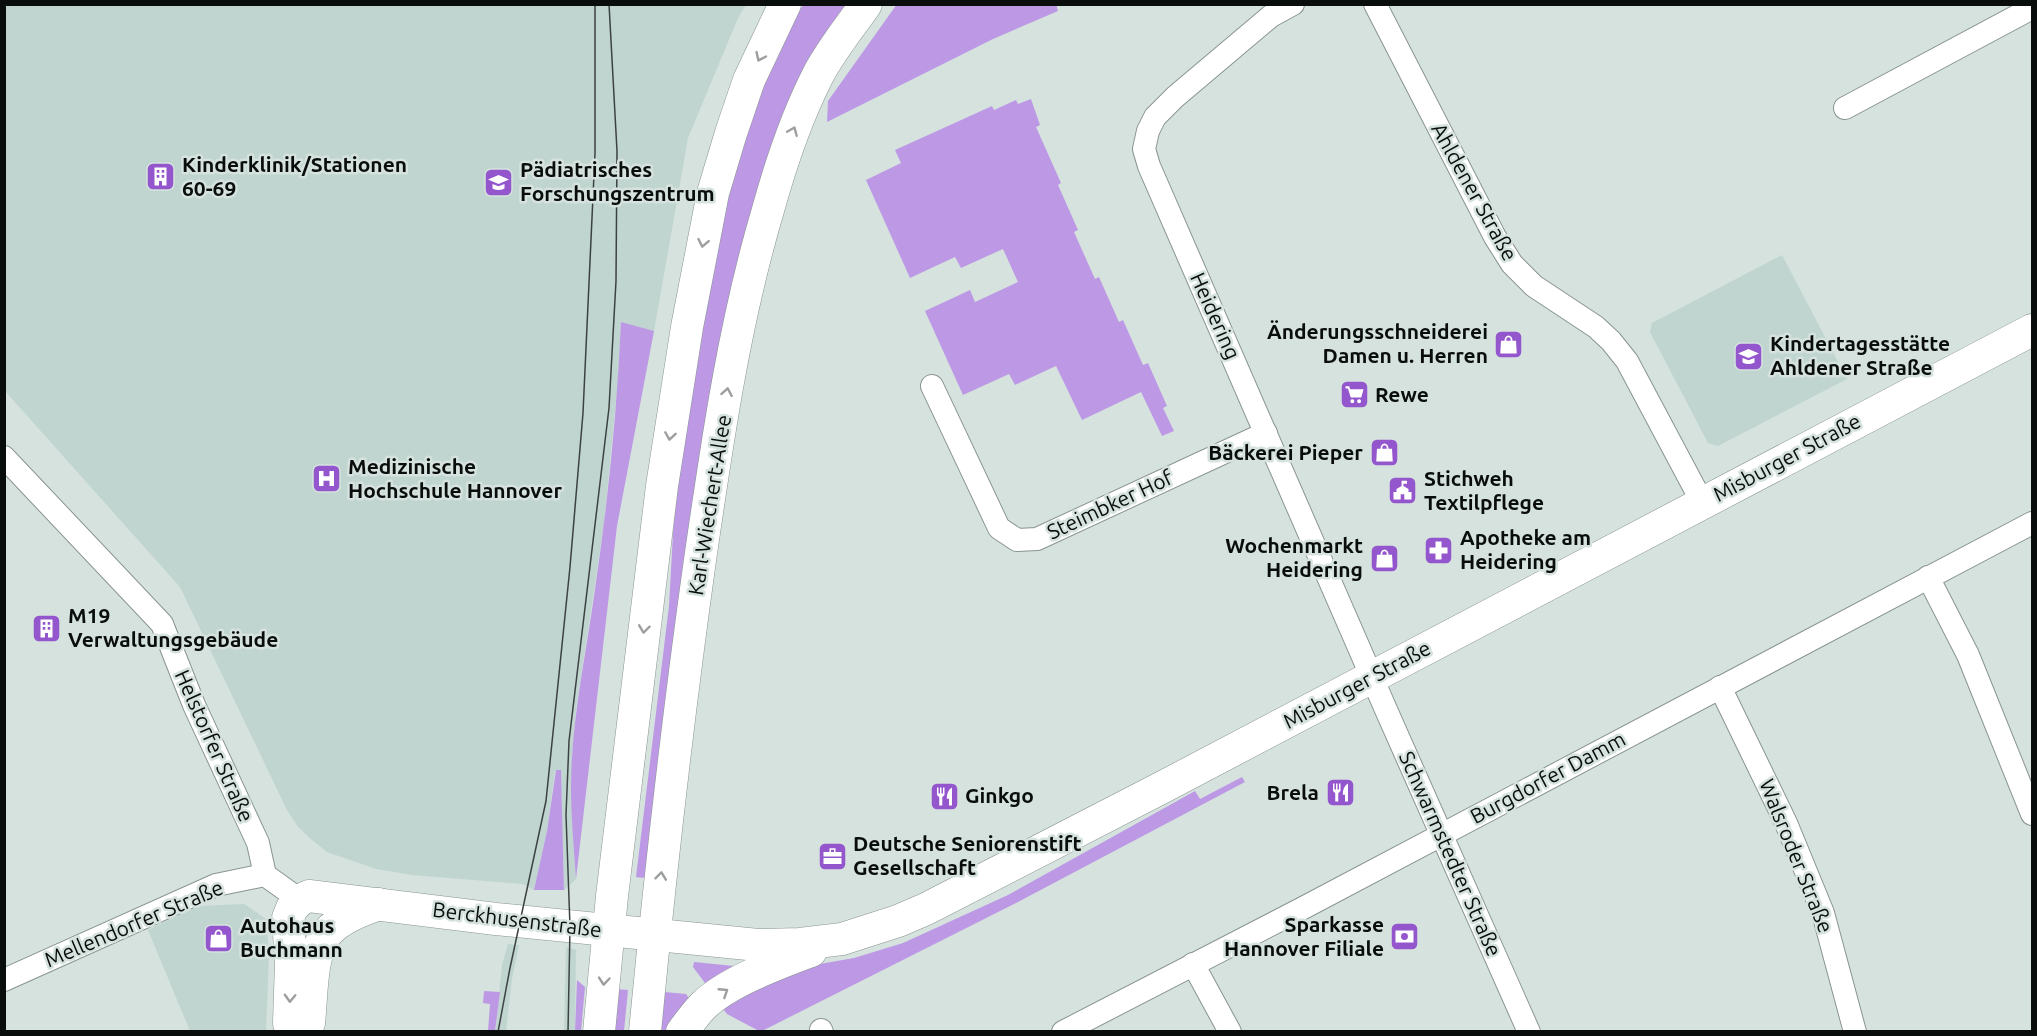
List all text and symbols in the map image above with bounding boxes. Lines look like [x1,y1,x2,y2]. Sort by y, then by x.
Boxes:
one-way arrow [755,51,767,62]
street label: Ahldener Straße [1427,119,1523,265]
one-way arrow [786,127,798,138]
place label: Kinderklinik/Stationen 60-69 [182,152,407,200]
place label: Pädiatrisches Forschungszentrum [520,157,715,205]
building icon: Kinderklinik/Stationen 60-69 [145,161,177,193]
school or university icon: Pädiatrisches Forschungszentrum [483,166,515,198]
one-way arrow [697,238,710,248]
street label: Heidering [1186,269,1246,363]
place label: Änderungsschneiderei Damen u. Herren [1267,319,1488,367]
shop icon: Änderungsschneiderei Damen u. Herren [1493,328,1525,360]
place label: Kindertagesstätte Ahldener Straße [1770,331,1950,379]
school or university icon: Kindertagesstätte Ahldener Straße [1733,340,1765,372]
supermarket icon: Rewe [1338,379,1370,411]
place label: Rewe [1375,382,1429,406]
one-way arrow [720,387,733,397]
street label: Misburger Straße [1709,408,1864,506]
street label: Karl-Wiechert-Allee [683,413,735,597]
one-way arrow [664,430,677,440]
shop icon: Bäckerei Pieper [1368,437,1400,469]
place label: Bäckerei Pieper [1208,440,1363,464]
place label: Medizinische Hochschule Hannover [348,454,562,502]
hospital icon: Medizinische Hochschule Hannover [311,463,343,495]
street label: Steimbker Hof [1043,464,1177,544]
place label: Stichweh Textilpflege [1424,466,1544,514]
public building icon: Stichweh Textilpflege [1387,475,1419,507]
place label: Apotheke am Heidering [1460,525,1591,573]
place label: Wochenmarkt Heidering [1225,533,1363,581]
pharmacy icon: Apotheke am Heidering [1423,534,1455,566]
shop icon: Wochenmarkt Heidering [1368,542,1400,574]
place label: M19 Verwaltungsgebäude [68,603,278,651]
building icon: M19 Verwaltungsgebäude [31,612,63,644]
one-way arrow [639,624,651,633]
street label: Misburger Straße [1279,635,1434,733]
street label: Helstorfer Straße [171,666,259,825]
street label: Burgdorfer Damm [1466,726,1629,828]
street label: Schwarmstedter Straße [1395,747,1507,960]
street label: Walsroder Straße [1755,775,1839,936]
restaurant icon: Brela [1324,777,1356,809]
restaurant icon: Ginkgo [928,780,960,812]
place label: Brela [1267,780,1319,804]
place label: Ginkgo [965,783,1034,807]
place label: Deutsche Seniorenstift Gesellschaft [853,831,1081,879]
office icon: Deutsche Seniorenstift Gesellschaft [816,840,848,872]
one-way arrow [655,872,667,881]
street label: Mellendorfer Straße [41,875,226,972]
street label: Berckhusenstraße [431,897,603,941]
place label: Sparkasse Hannover Filiale [1224,912,1384,960]
place label: Autohaus Buchmann [240,913,343,961]
bank icon: Sparkasse Hannover Filiale [1389,921,1421,953]
shop icon: Autohaus Buchmann [203,922,235,954]
one-way arrow [598,977,611,986]
one-way arrow [718,987,728,999]
one-way arrow [284,993,297,1002]

